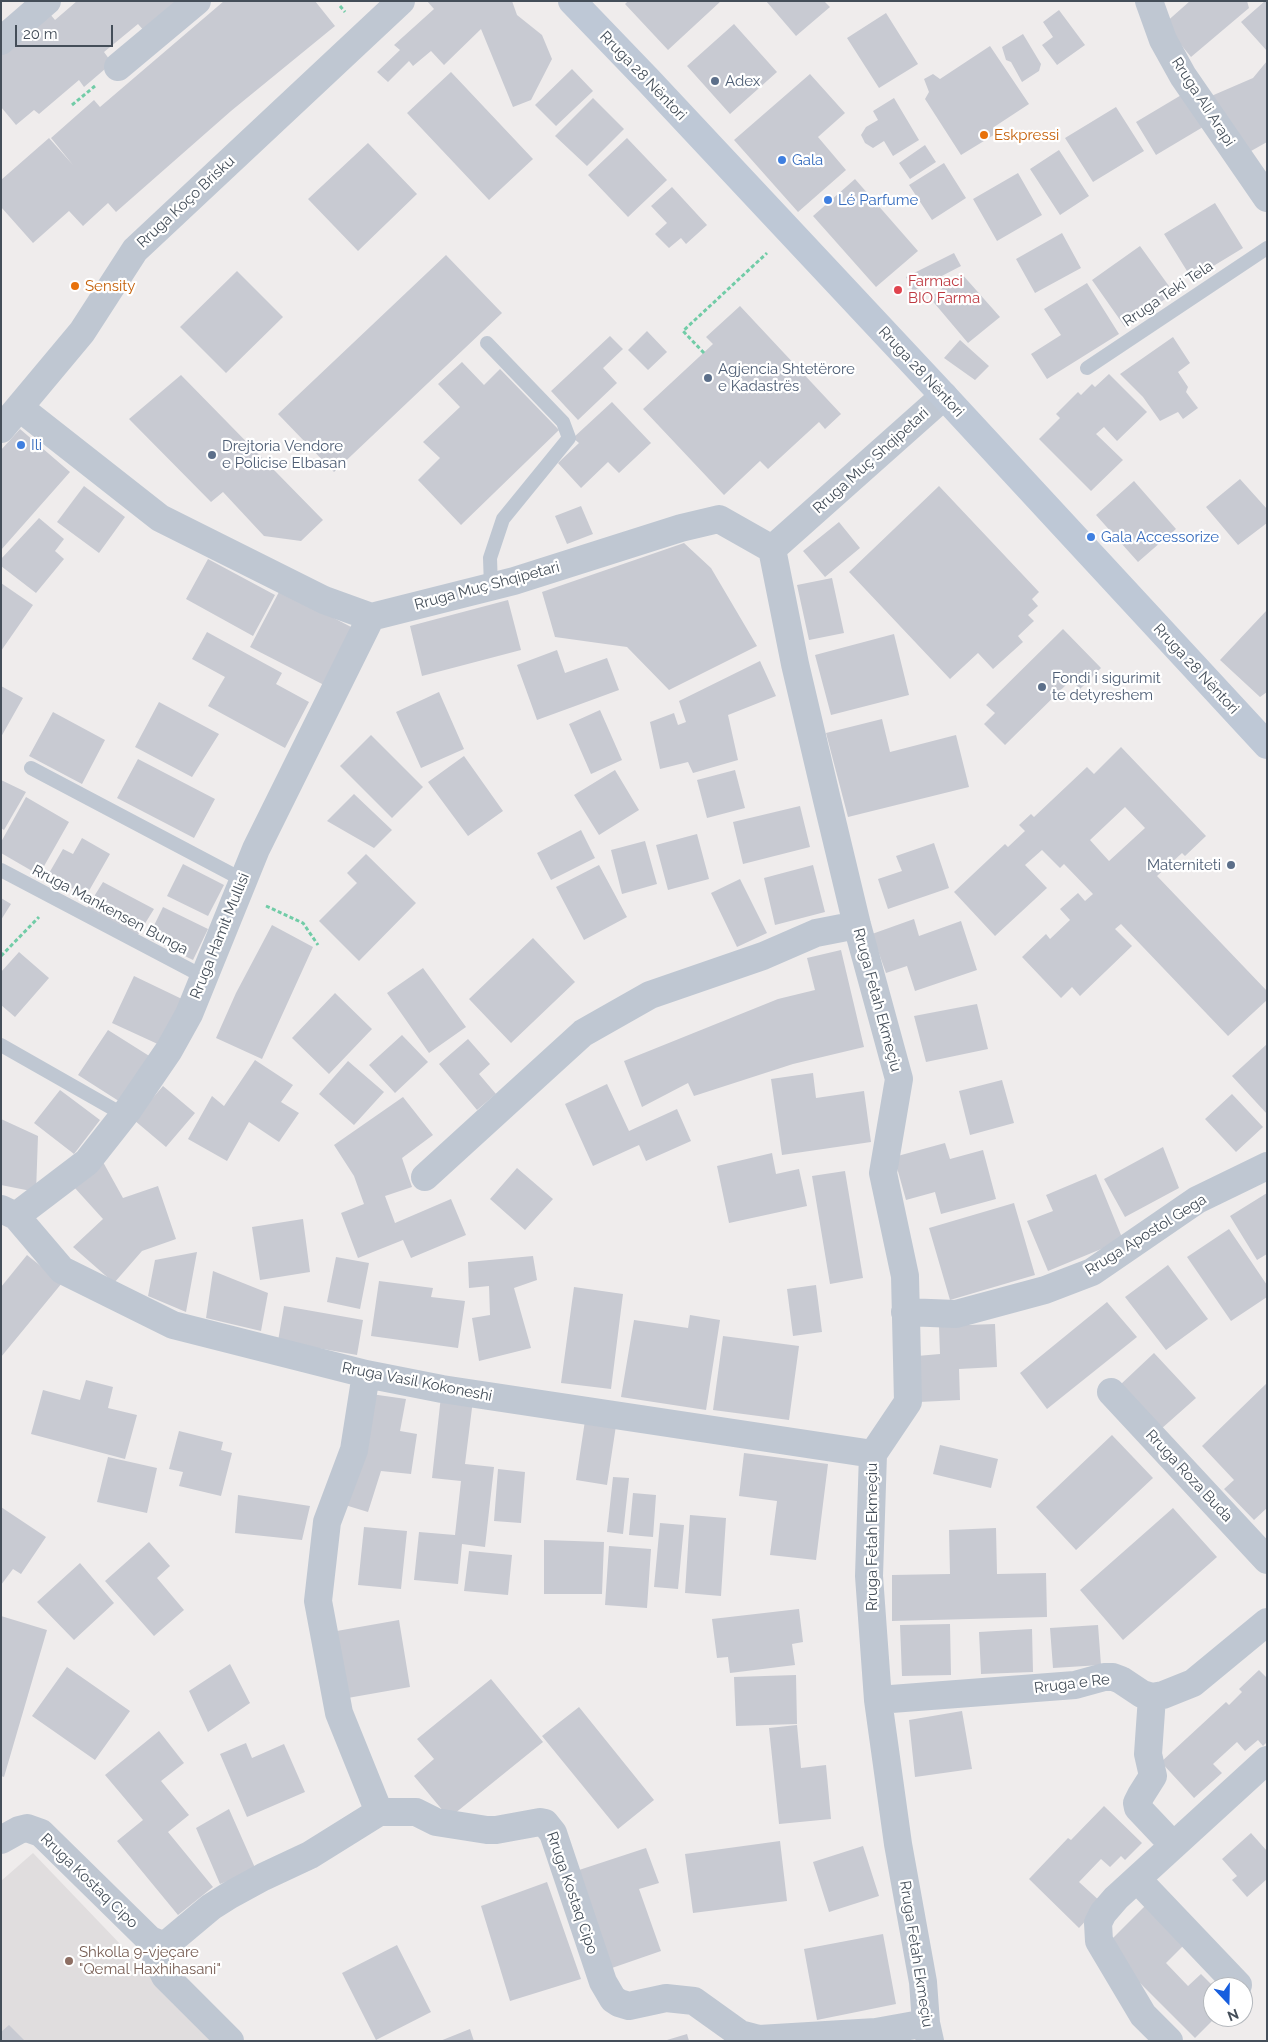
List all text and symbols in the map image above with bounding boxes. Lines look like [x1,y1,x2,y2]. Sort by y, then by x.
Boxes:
scale bar [18,15,115,47]
text: 20 m [23,25,58,43]
street label: Rruga 28 Nëntori [596,28,690,124]
street label: Rruga Ali Arapi [1168,54,1238,150]
place label: Adex [725,72,760,90]
marker: Adex [709,75,721,87]
place label: Eskpressi [994,126,1059,144]
marker: Eskpressi [978,129,990,141]
place label: Gala [792,151,823,169]
street label: Rruga Koço Brisku [133,152,239,252]
marker: Gala [776,154,788,166]
place label: Lé Parfume [838,191,918,209]
marker: Lé Parfume [822,194,834,206]
street label: Rruga Teki Tela [1119,257,1217,331]
place label: Farmaci BIO Farma [908,272,980,307]
place label: Sensity [85,277,135,295]
marker: Sensity [69,280,81,292]
marker: Farmaci BIO Farma [892,284,904,296]
street label: Rruga 28 Nëntori [875,323,967,421]
place label: Agjencia Shtetërore e Kadastrës [718,360,855,395]
marker: Agjencia Shtetërore e Kadastrës [702,372,714,384]
street label: Rruga Muç Shqipetari [809,404,933,518]
place label: Ili [31,436,42,454]
place label: Drejtoria Vendore e Policise Elbasan [222,437,346,472]
marker: Ili [15,439,27,451]
marker: Drejtoria Vendore e Policise Elbasan [206,449,218,461]
place label: Gala Accessorize [1101,528,1219,546]
marker: Gala Accessorize [1085,531,1097,543]
street label: Rruga Muç Shqipetari [413,558,561,614]
street label: Rruga 28 Nëntori [1150,620,1242,718]
place label: Fondi i sigurimit te detyreshem [1052,669,1161,704]
marker: Fondi i sigurimit te detyreshem [1036,681,1048,693]
place label: Materniteti [1147,856,1221,874]
marker: Materniteti [1225,859,1237,871]
street label: Rruga Mankensen Bunga [29,861,191,959]
street label: Rruga Hamit Mullisi [187,870,253,1002]
street label: Rruga Fetah Ekmeçiu [849,926,905,1074]
street label: Rruga Apostol Gega [1082,1190,1210,1280]
street label: Rruga Vasil Kokoneshi [340,1359,494,1405]
street label: Rruga Roza Buda [1142,1426,1236,1526]
street label: Rruga Fetah Ekmeçiu [863,1463,881,1611]
street label: Rruga e Re [1033,1670,1111,1698]
street label: Rruga Kostaq Cipo [543,1829,601,1957]
street label: Rruga Kostaq Cipo [37,1830,141,1932]
street label: Rruga Fetah Ekmeçiu [896,1879,936,2029]
place label: Shkolla 9-vjeçare "Qemal Haxhihasani" [79,1943,221,1978]
marker: Shkolla 9-vjeçare "Qemal Haxhihasani" [63,1955,75,1967]
north arrow [1203,1977,1253,2027]
text: N [1225,2006,1241,2024]

